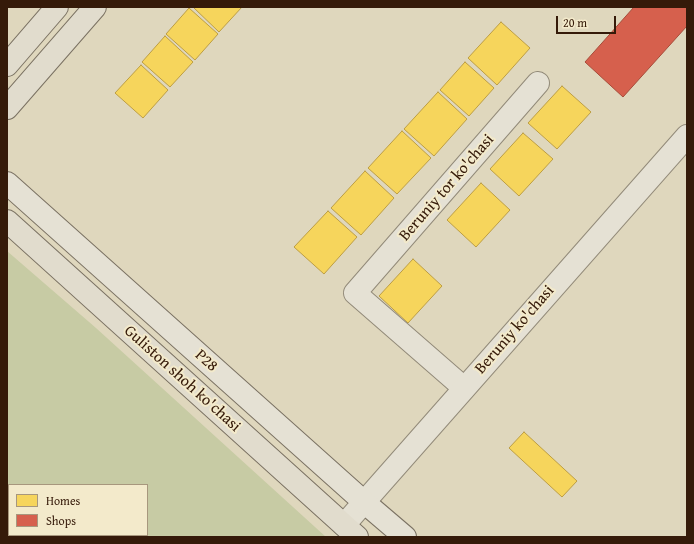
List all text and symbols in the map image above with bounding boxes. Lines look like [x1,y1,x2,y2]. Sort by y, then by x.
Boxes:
scale bar [558,8,618,34]
text: 20 m [563,14,587,31]
street label: Beruniy tor ko'chasi [395,131,499,245]
street label: Beruniy ko'chasi [471,282,559,378]
street label: Guliston shoh ko'chasi [120,322,244,436]
street label: Р28 [191,346,221,376]
legend [8,484,148,536]
text: Homes [46,492,80,509]
text: Shops [46,512,76,529]

